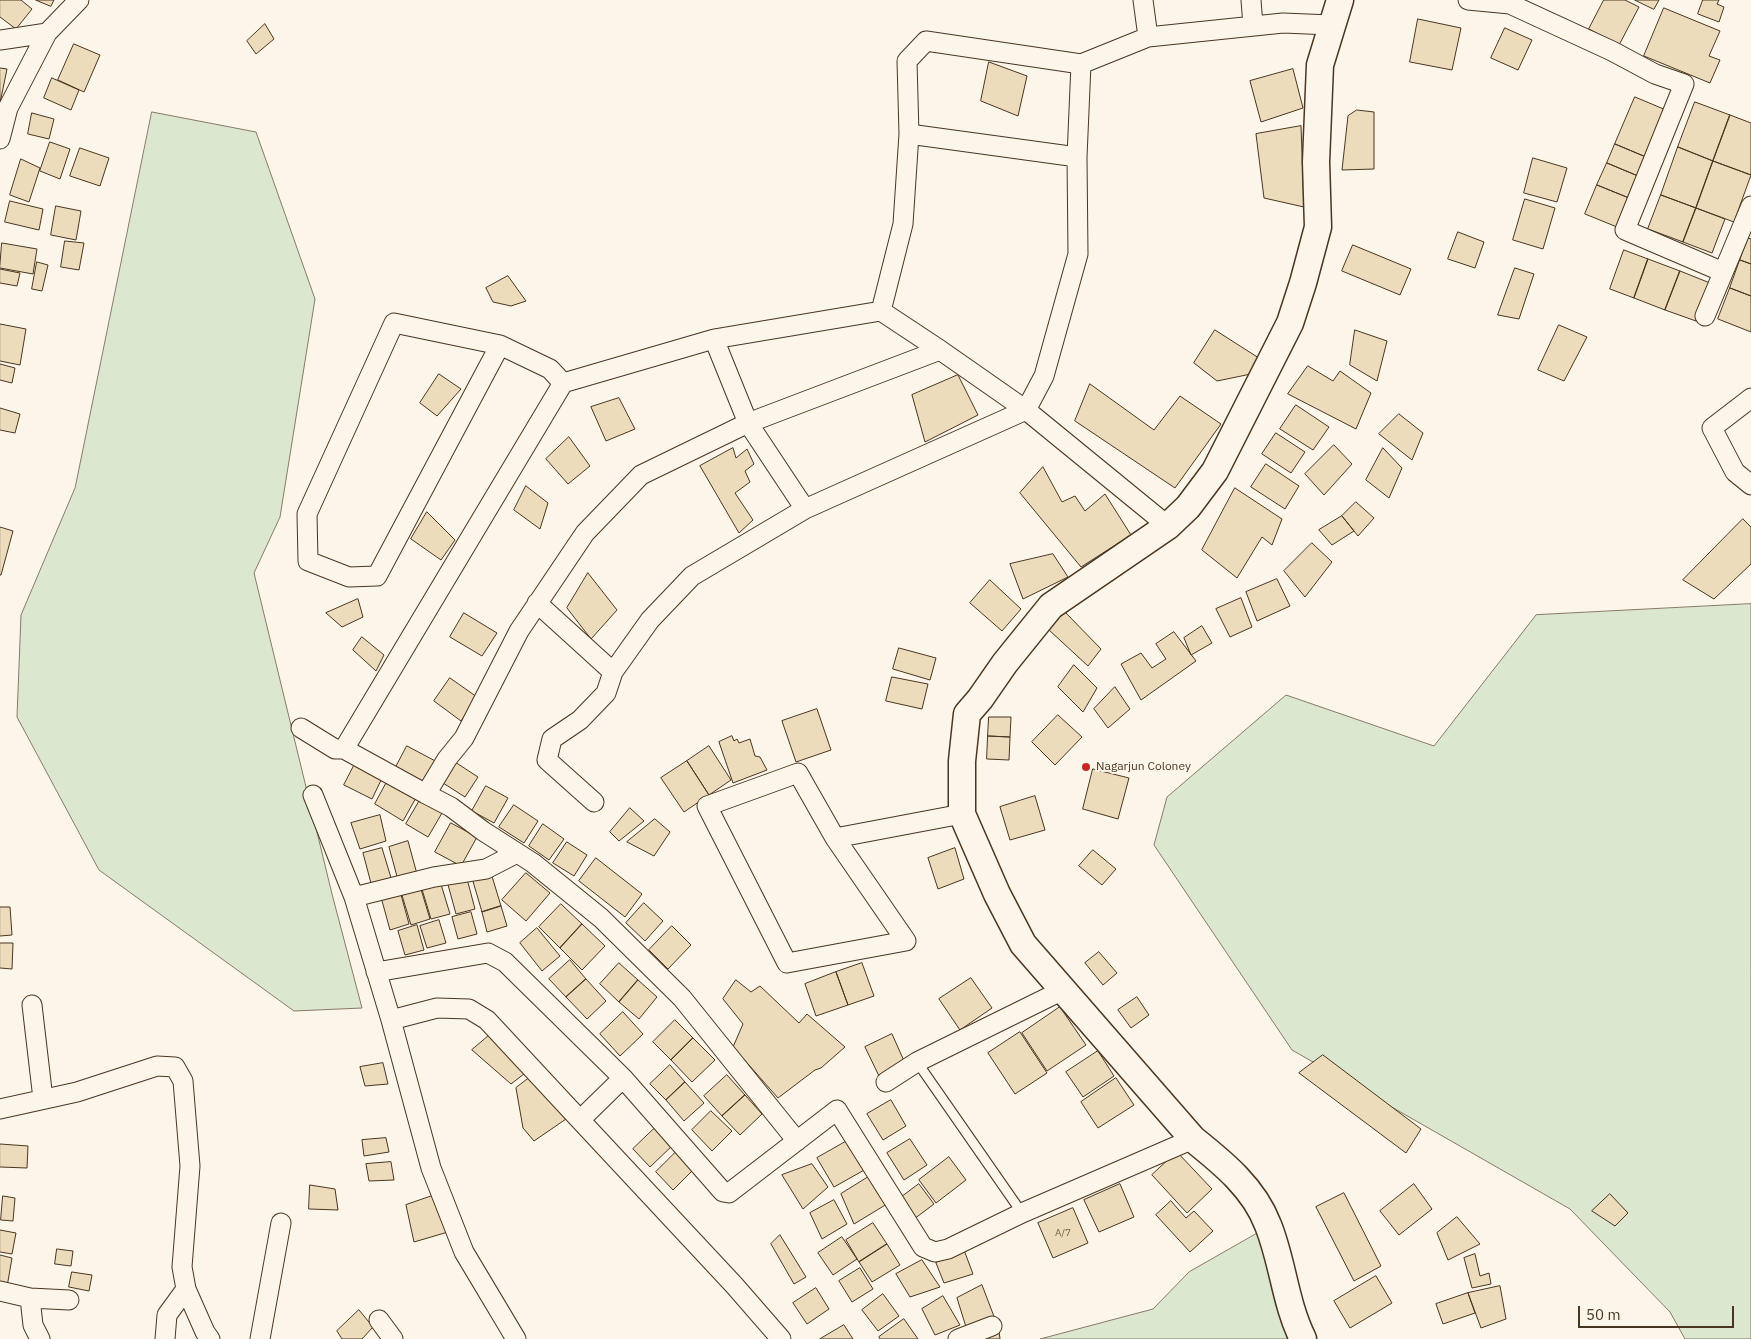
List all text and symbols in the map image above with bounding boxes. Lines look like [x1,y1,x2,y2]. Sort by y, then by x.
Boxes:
place label: Nagarjun Coloney [1096,760,1191,774]
marker: Nagarjun Coloney [1080,761,1092,773]
house number: A/7 [1055,1227,1071,1239]
scale bar [1581,1296,1737,1328]
text: 50 m [1586,1305,1621,1324]

